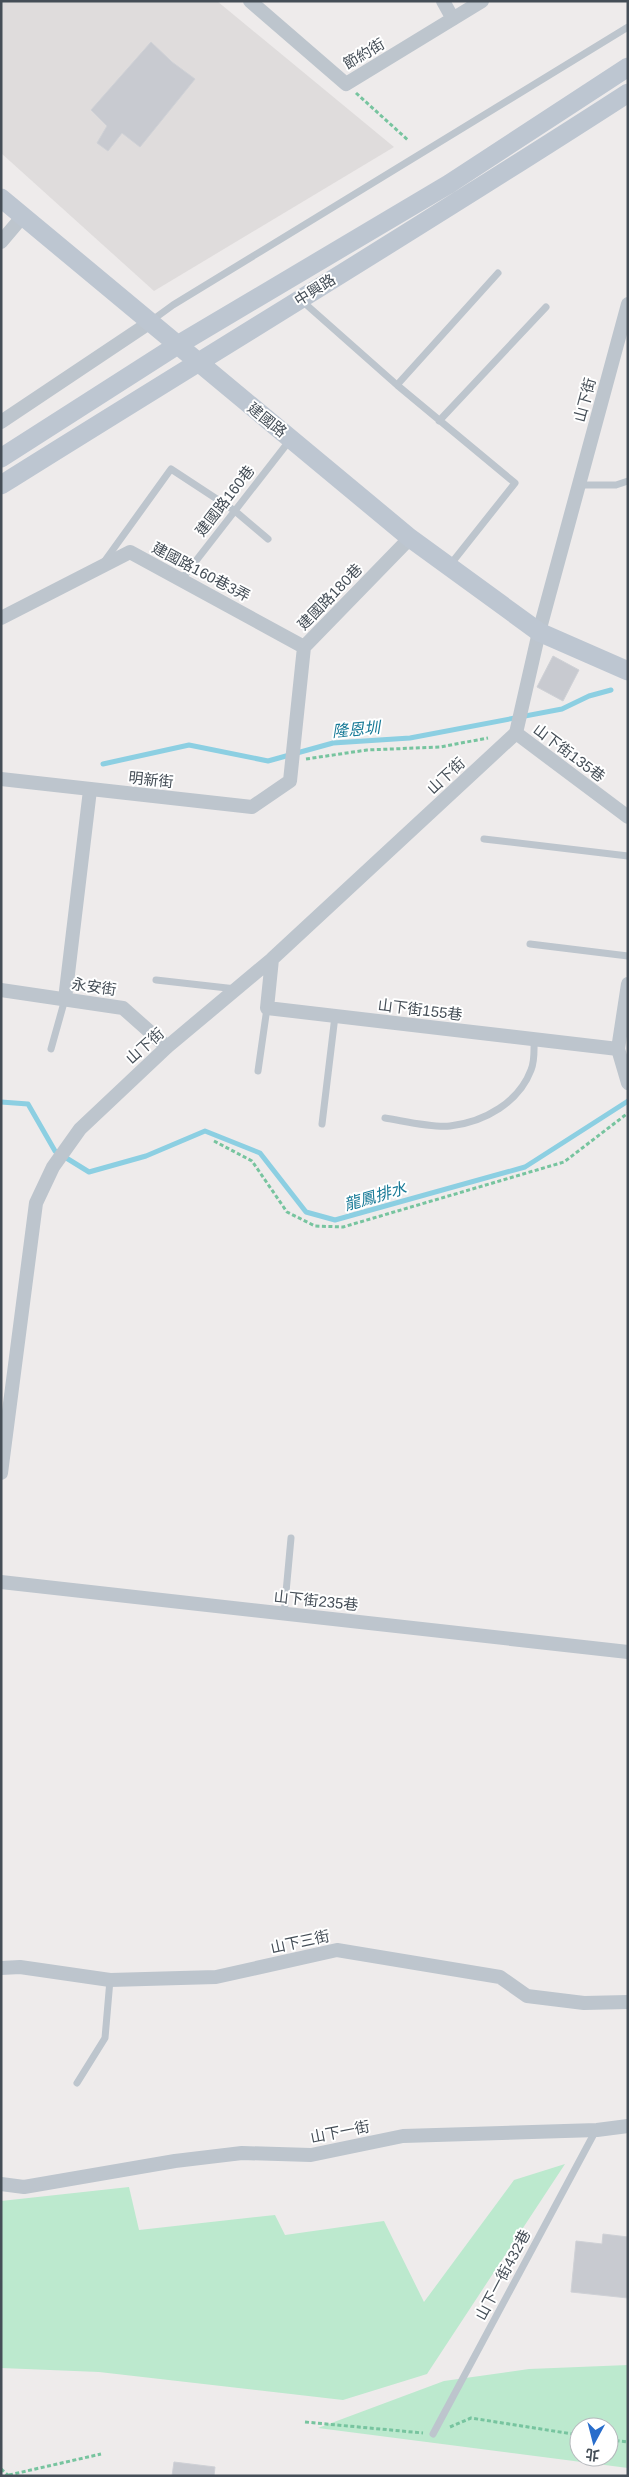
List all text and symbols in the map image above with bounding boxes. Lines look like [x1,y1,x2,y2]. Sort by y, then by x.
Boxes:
street label: 節約街 [340,35,387,72]
street label: 中興路 [291,270,338,309]
street label: 山下街 [570,376,599,424]
street label: 建國路 [244,399,290,440]
street label: 建國路160巷 [192,462,257,539]
street label: 建國路160巷3弄 [149,539,253,605]
street label: 建國路180巷 [294,560,365,633]
water label: 隆恩圳 [331,719,383,740]
street label: 山下街135巷 [530,720,608,785]
street label: 山下街 [423,754,468,797]
street label: 明新街 [128,769,174,790]
street label: 永安街 [71,975,118,998]
street label: 山下街155巷 [377,996,463,1023]
street label: 山下街 [122,1024,167,1067]
water label: 龍鳳排水 [342,1179,409,1213]
street label: 山下街235巷 [273,1588,359,1613]
street label: 山下三街 [269,1927,331,1956]
street label: 山下一街 [309,2117,371,2146]
street label: 山下一街432巷 [472,2227,534,2323]
north arrow [569,2417,619,2467]
text: 北 [584,2446,600,2464]

